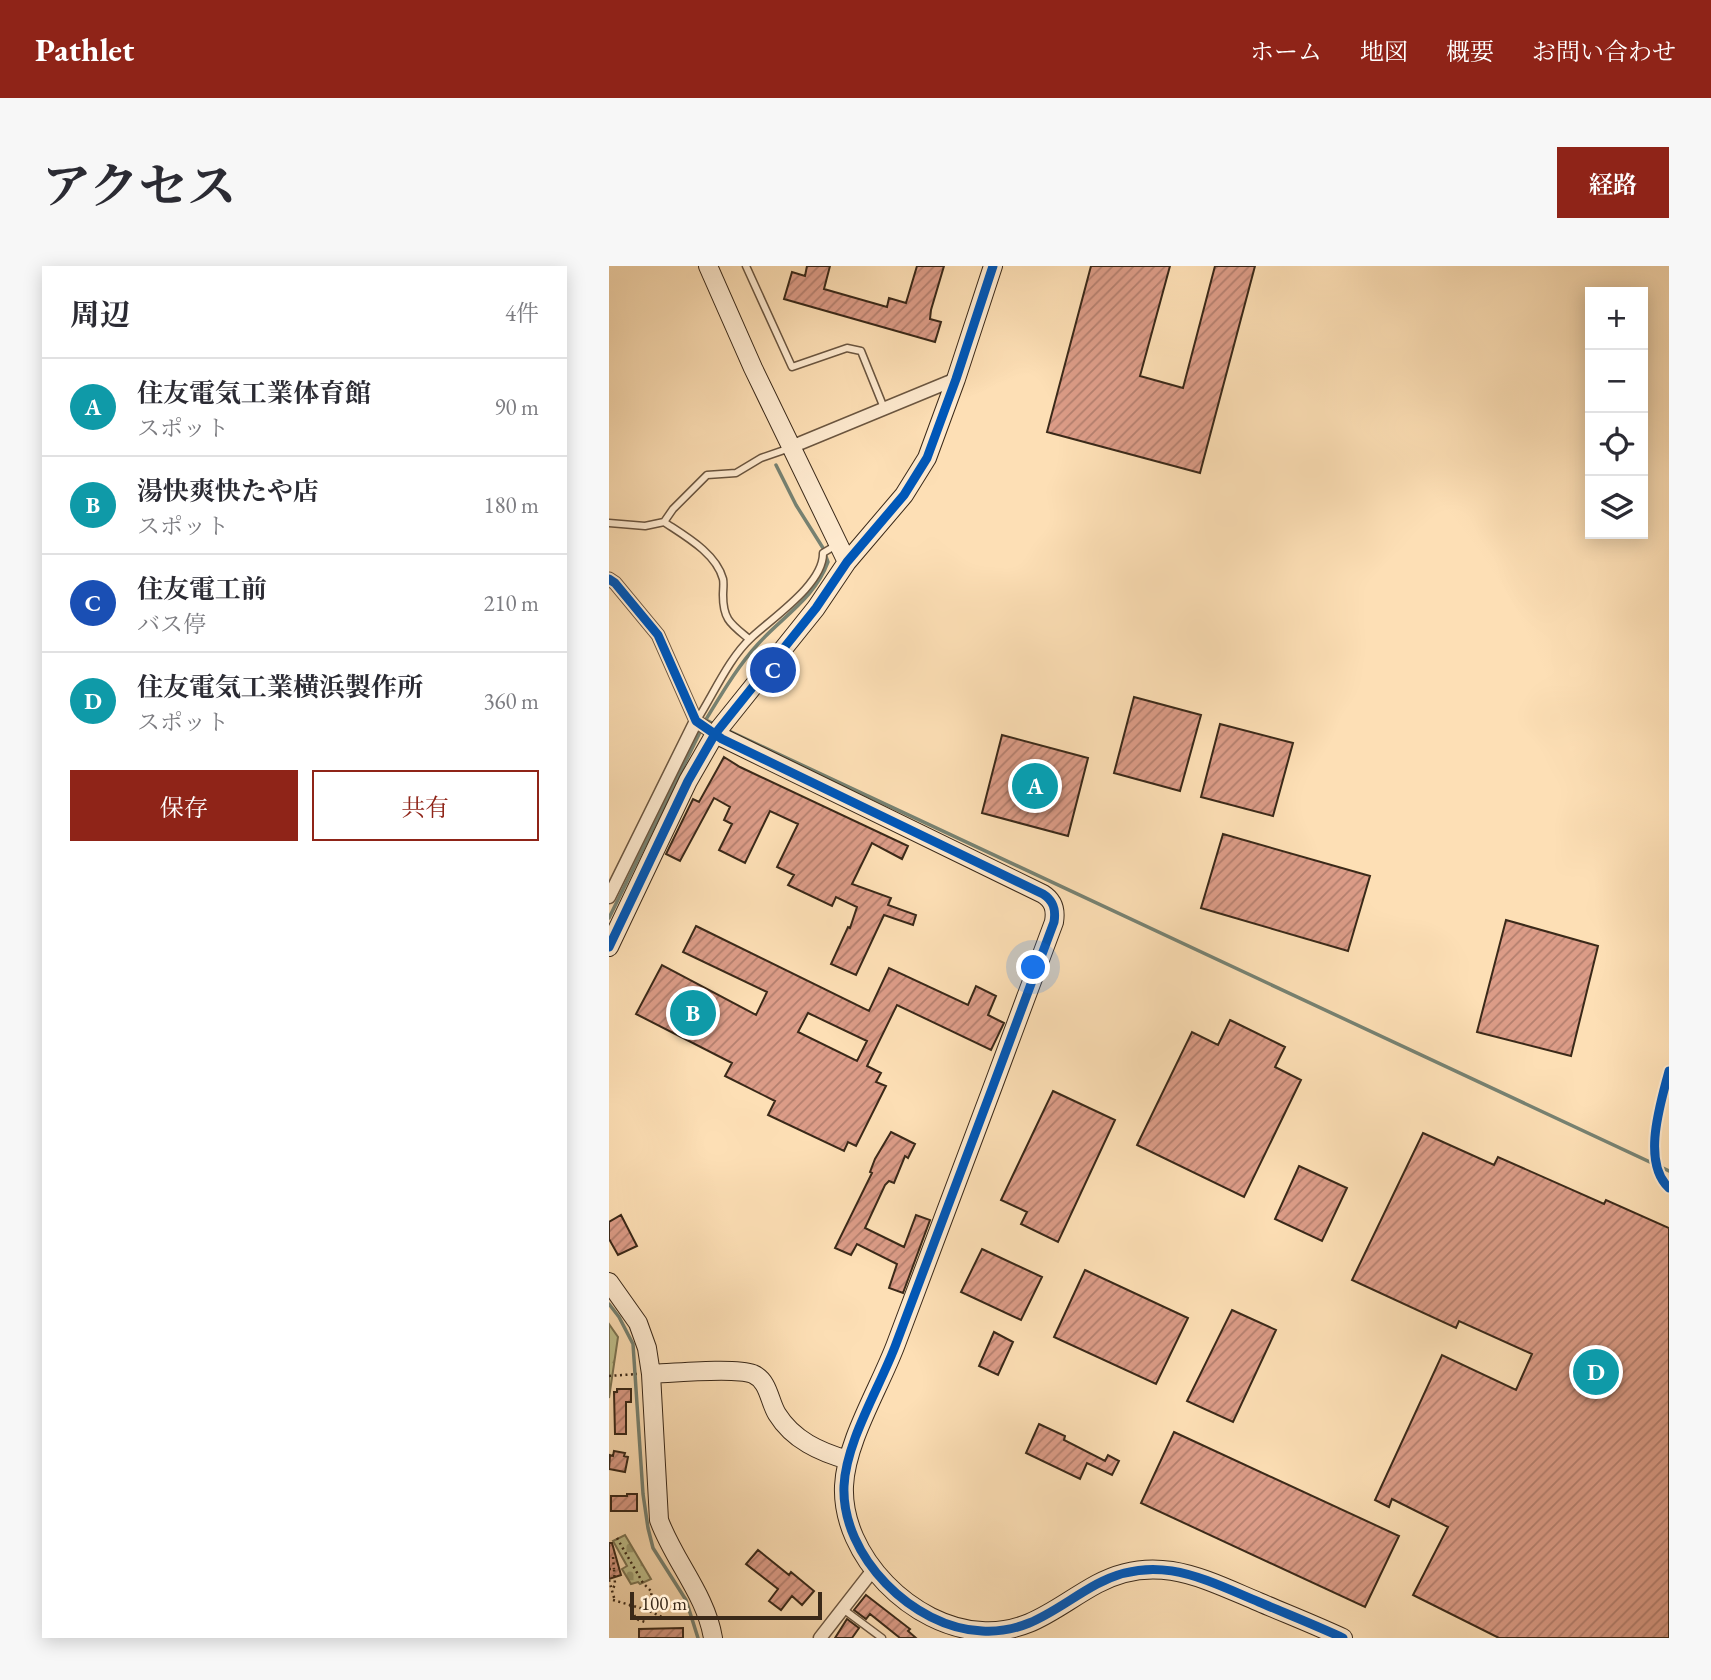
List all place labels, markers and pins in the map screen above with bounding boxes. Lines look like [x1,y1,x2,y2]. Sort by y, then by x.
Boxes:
pin: C [750,644,796,696]
pin: A [1012,760,1058,812]
pin: B [670,987,716,1039]
pin: D [1573,1346,1619,1398]

